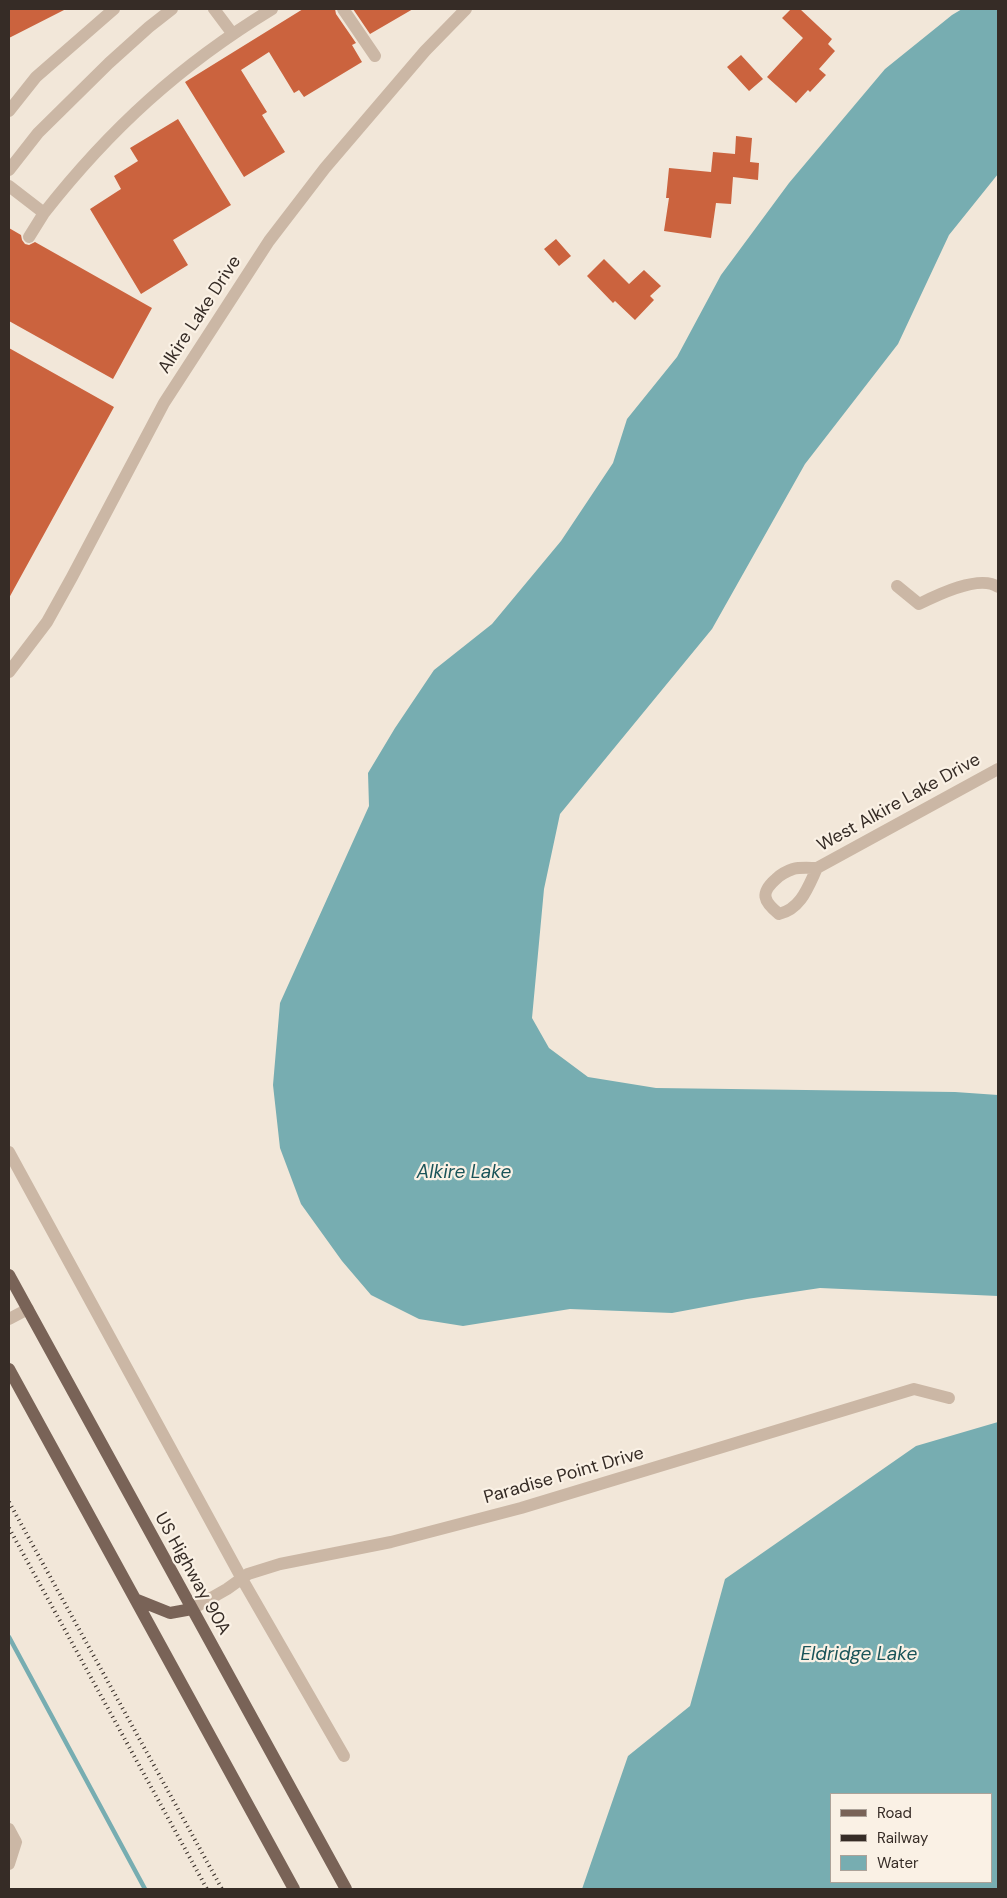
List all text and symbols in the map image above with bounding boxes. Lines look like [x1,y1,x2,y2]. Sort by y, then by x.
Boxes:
street label: Alkire Lake Drive [154,252,246,378]
street label: West Alkire Lake Drive [814,749,984,857]
water label: Alkire Lake [417,1162,511,1184]
street label: Paradise Point Drive [481,1443,647,1509]
street label: US Highway 90A [149,1509,235,1639]
water label: Eldridge Lake [801,1644,917,1666]
legend [830,1793,992,1883]
text: Road [877,1803,912,1823]
text: Railway [877,1828,928,1848]
text: Water [877,1853,918,1873]

